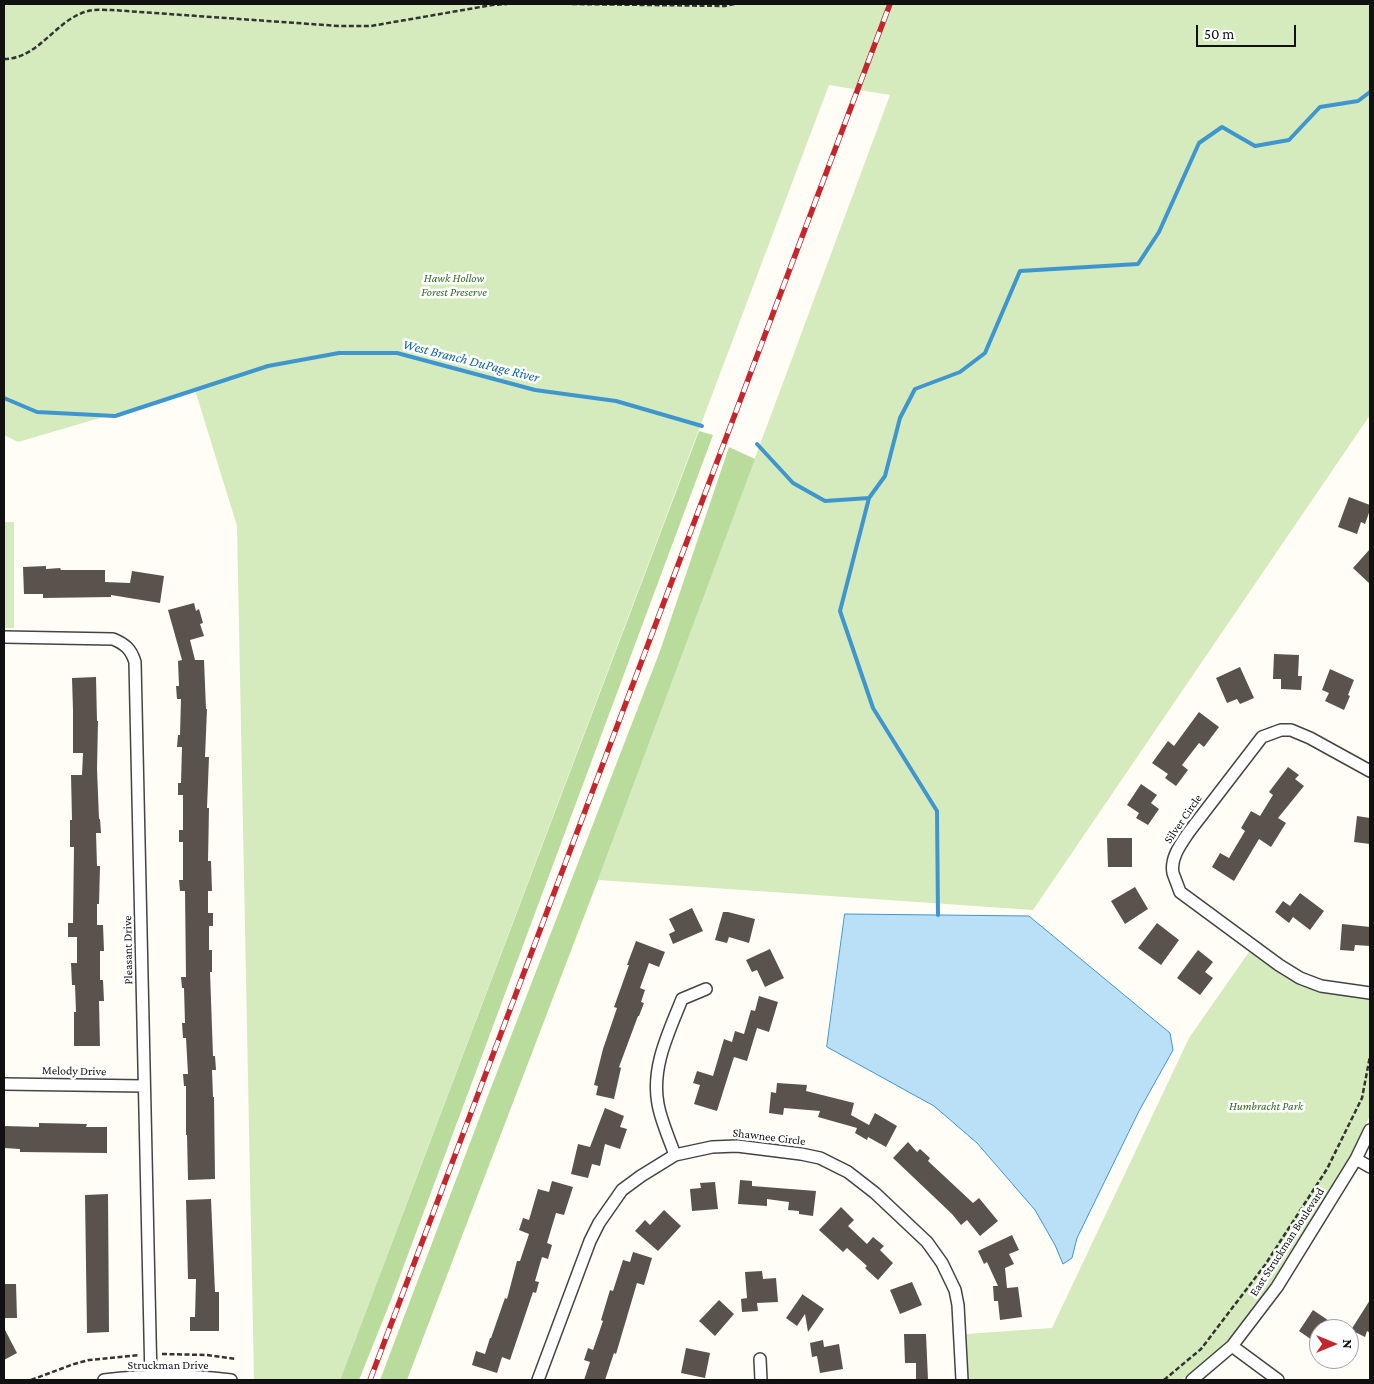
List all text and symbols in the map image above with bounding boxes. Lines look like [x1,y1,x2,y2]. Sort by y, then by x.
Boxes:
scale bar [1199,15,1299,47]
text: 50 m [1204,26,1234,42]
park label: Hawk Hollow Forest Preserve [421,271,487,299]
water label: West Branch DuPage River [401,336,541,386]
street label: Silver Circle [1161,792,1205,846]
street label: Pleasant Drive [120,915,136,985]
street label: Melody Drive [42,1063,106,1079]
park label: Humbracht Park [1229,1099,1303,1113]
street label: Shawnee Circle [732,1125,806,1149]
street label: East Struckman Boulevard [1247,1185,1327,1299]
north arrow [1309,1319,1359,1369]
text: N [1340,1339,1356,1349]
street label: Struckman Drive [128,1358,208,1372]

